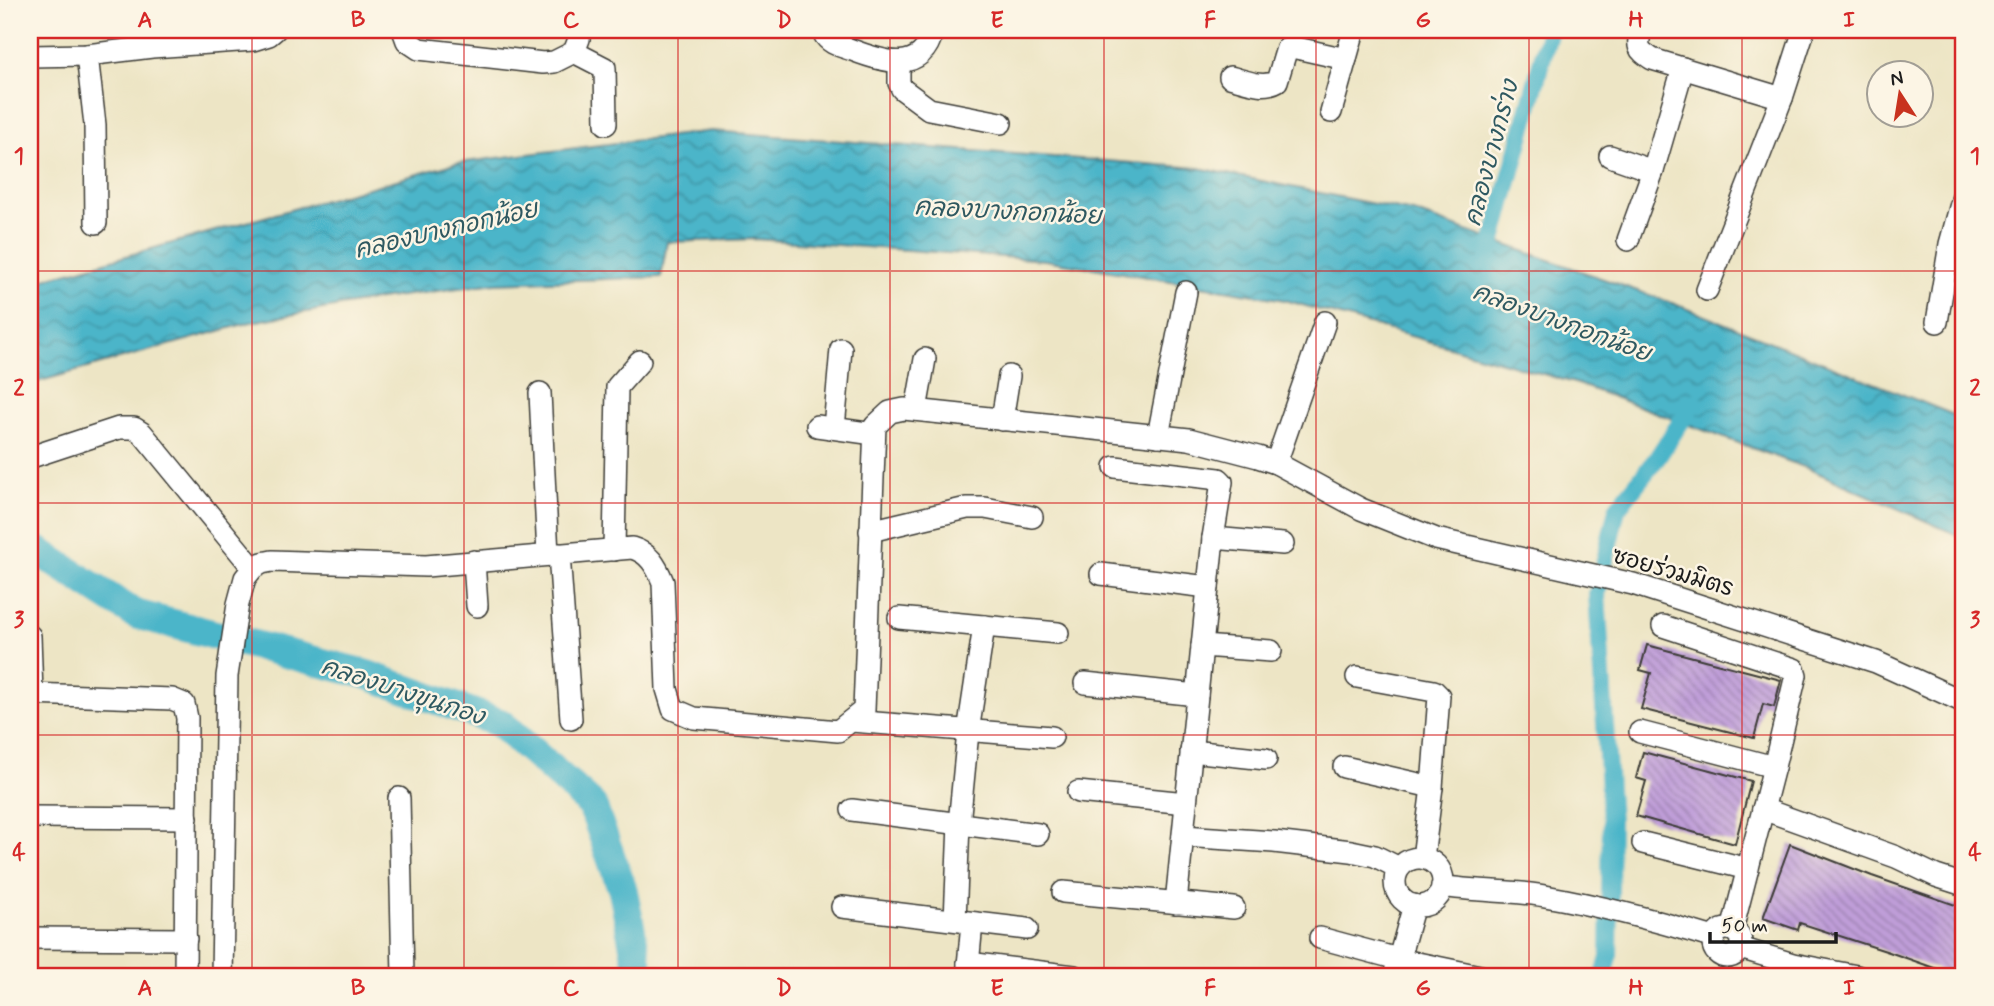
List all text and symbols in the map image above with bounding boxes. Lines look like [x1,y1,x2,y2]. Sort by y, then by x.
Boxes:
text: A [137,6,153,36]
text: B [351,6,366,36]
text: C [563,6,580,36]
text: D [776,6,792,36]
text: E [990,6,1004,36]
text: F [1204,6,1216,36]
text: G [1415,6,1431,36]
text: H [1628,6,1644,36]
text: I [1843,6,1855,36]
north arrow [1864,60,1934,130]
text: N [1888,65,1906,92]
water label: คลองบางกร่าง [1457,75,1527,230]
text: 1 [14,142,24,172]
text: 1 [1970,142,1980,172]
water label: คลองบางกอกน้อย [914,191,1105,233]
water label: คลองบางกอกน้อย [352,193,543,267]
water label: คลองบางกอกน้อย [1468,276,1657,371]
text: 2 [13,374,25,404]
text: 2 [1969,374,1981,404]
street label: ซอยร่วมมิตร [1608,539,1737,605]
text: 3 [14,606,25,636]
text: 3 [1970,606,1981,636]
water label: คลองบางขุนกอง [317,651,490,735]
text: 4 [12,838,26,868]
text: 4 [1968,838,1982,868]
scale bar [1710,901,1836,945]
text: 50 m [1721,912,1768,940]
text: A [137,974,153,1004]
text: B [351,974,366,1004]
text: C [563,974,580,1004]
text: D [776,974,792,1004]
text: E [990,974,1004,1004]
text: F [1204,974,1216,1004]
text: G [1415,974,1431,1004]
text: H [1628,974,1644,1004]
text: I [1843,974,1855,1004]

